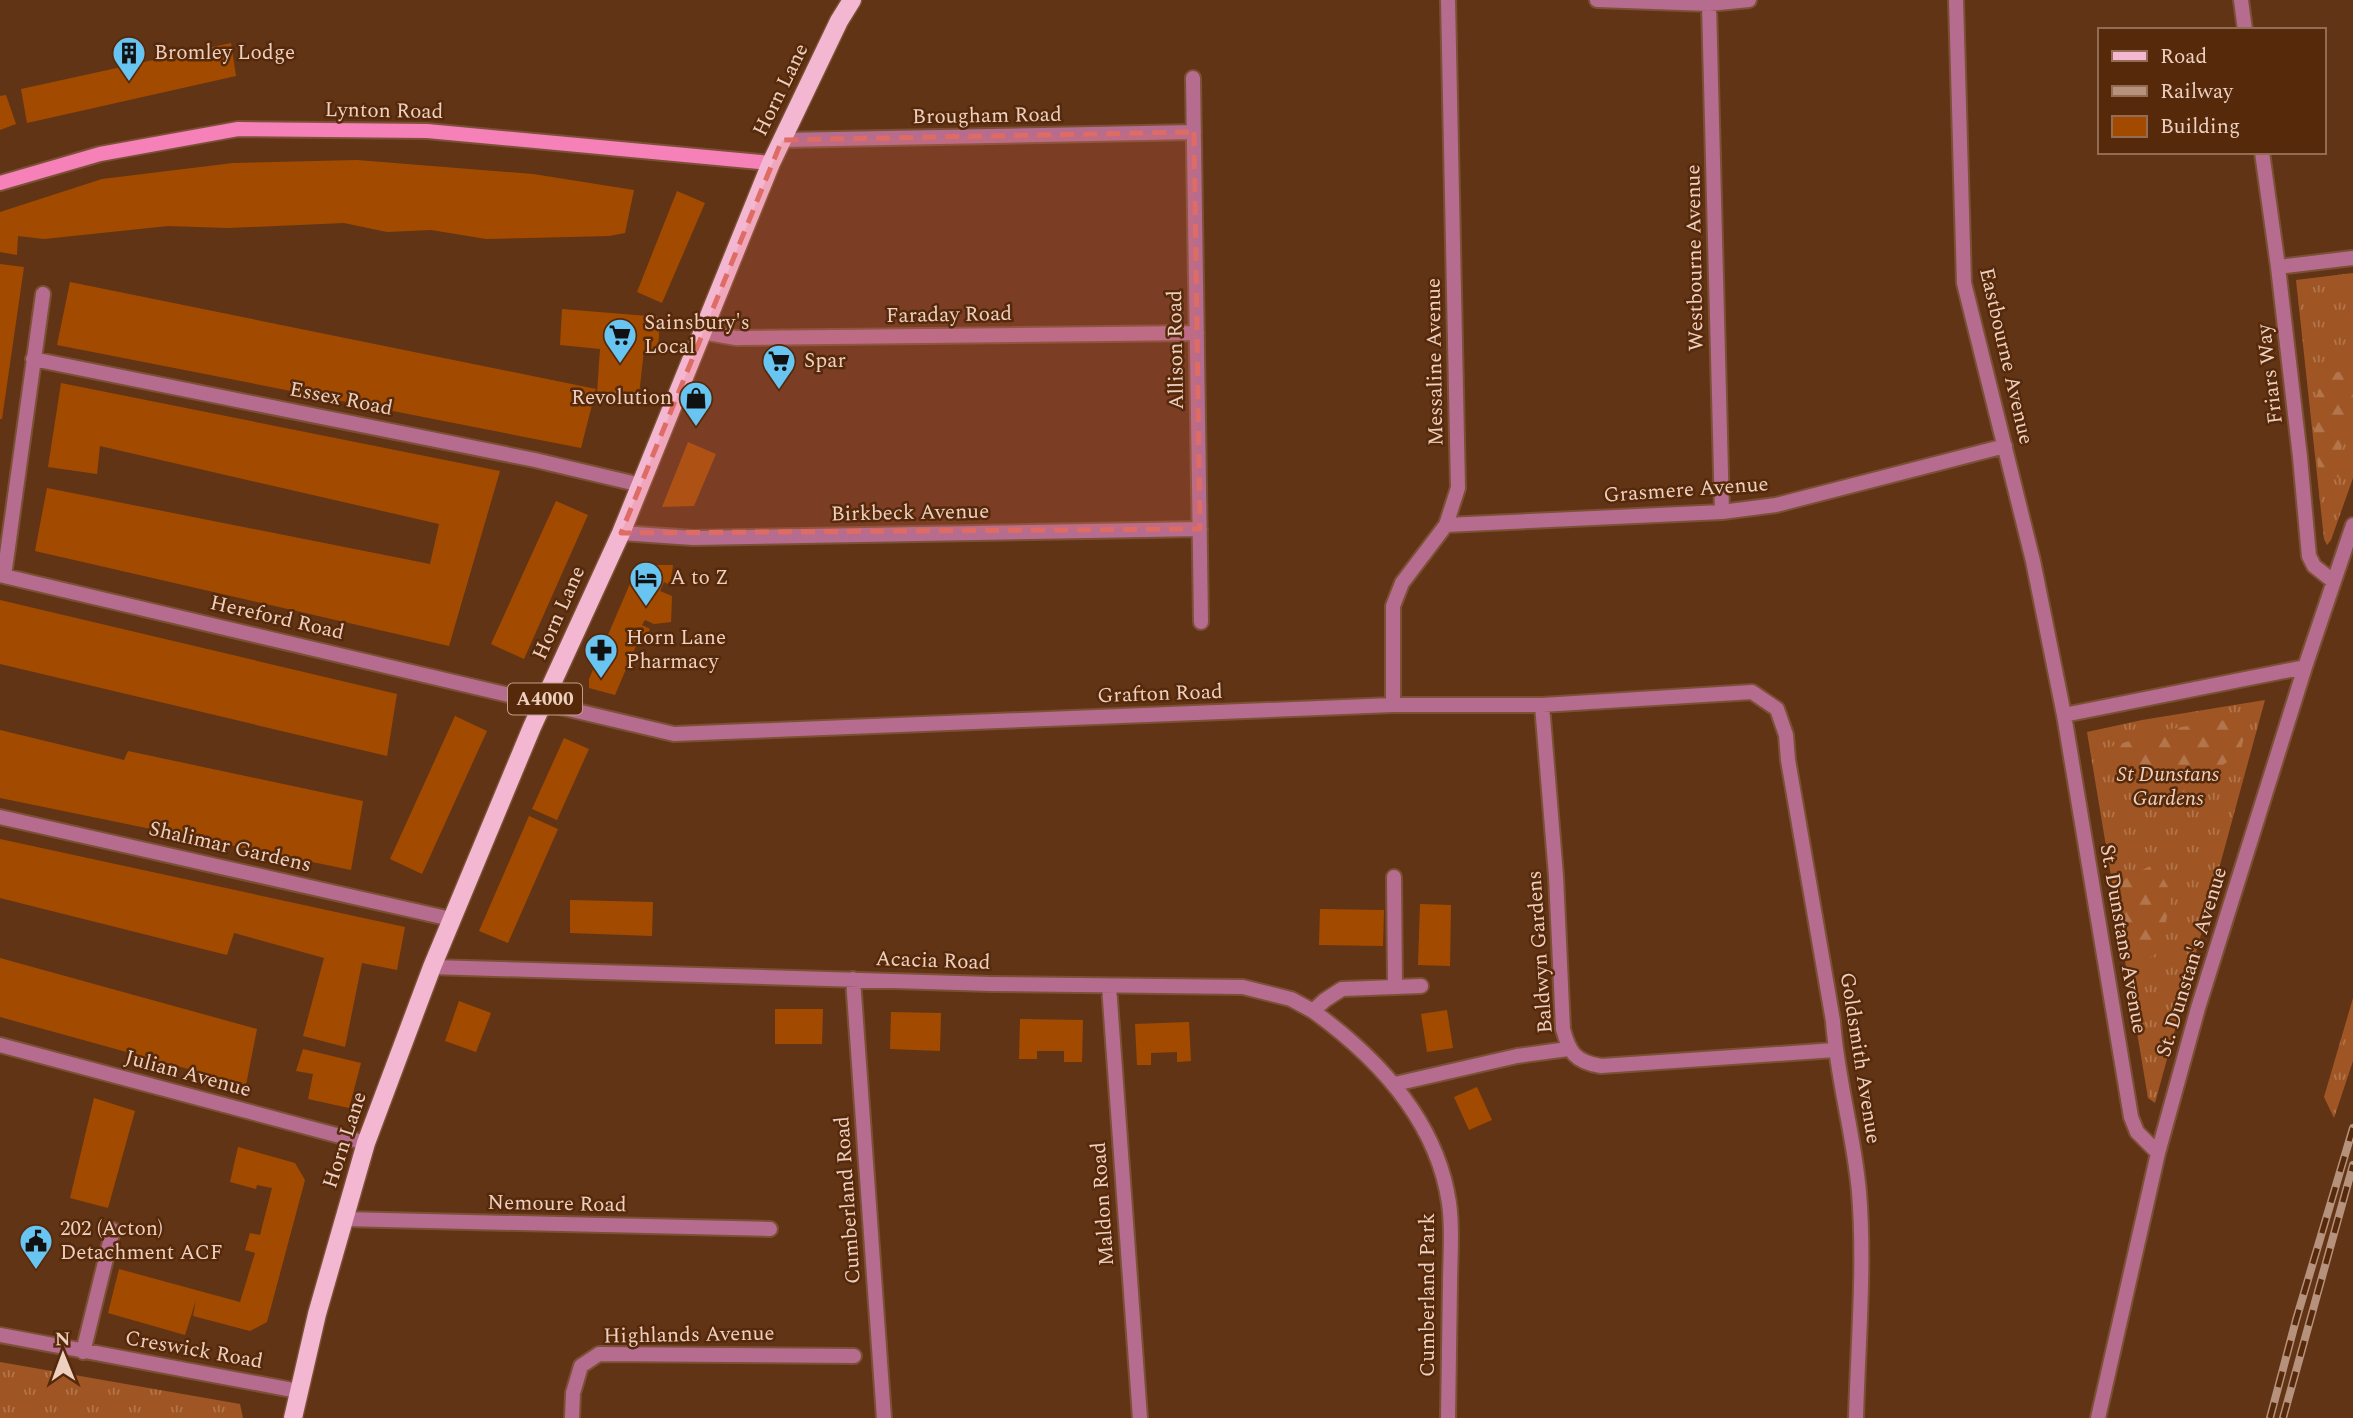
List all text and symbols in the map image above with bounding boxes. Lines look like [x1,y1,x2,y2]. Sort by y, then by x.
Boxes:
legend [2098,28,2325,154]
building icon: Bromley Lodge [110,34,148,83]
place label: Bromley Lodge [154,37,295,69]
street label: Horn Lane [745,38,817,142]
text: Road [2160,41,2207,73]
text: Railway [2160,76,2234,108]
street label: Lynton Road [324,94,444,128]
street label: Brougham Road [912,99,1062,133]
text: Building [2160,111,2240,143]
street label: Westbourne Avenue [1677,164,1713,352]
street label: Eastbourne Avenue [1970,264,2042,448]
street label: Messaline Avenue [1418,278,1452,446]
street label: Allison Road [1159,290,1193,410]
street label: Faraday Road [886,298,1012,332]
place label: Sainsbury's Local [644,307,750,363]
supermarket icon: Sainsbury's Local [601,316,639,365]
street label: Friars Way [2248,321,2292,426]
supermarket icon: Spar [760,342,798,391]
place label: Spar [804,345,846,377]
street label: Essex Road [287,373,395,425]
shop icon: Revolution [677,379,715,428]
place label: Revolution [571,382,672,414]
street label: Grasmere Avenue [1602,468,1770,512]
street label: Birkbeck Avenue [831,496,989,530]
hotel icon: A to Z [627,559,665,608]
street label: Horn Lane [524,561,594,665]
place label: A to Z [670,562,729,594]
street label: Hereford Road [207,587,347,649]
place label: Horn Lane Pharmacy [626,622,726,678]
pharmacy icon: Horn Lane Pharmacy [582,631,620,680]
street label: Grafton Road [1097,676,1223,712]
road number: A4000 [508,684,582,714]
park label: St Dunstans Gardens [2117,759,2220,815]
street label: Shalimar Gardens [146,813,314,881]
street label: St. Dunstans Avenue [2091,842,2155,1036]
street label: St. Dunstan's Avenue [2148,863,2236,1061]
street label: Baldwyn Gardens [1518,869,1562,1035]
street label: Acacia Road [875,943,991,979]
street label: Goldsmith Avenue [1831,970,1889,1146]
street label: Julian Avenue [121,1042,255,1106]
street label: Horn Lane [314,1087,376,1193]
street label: Cumberland Road [826,1115,870,1285]
street label: Maldon Road [1083,1141,1123,1267]
street label: Nemoure Road [487,1187,627,1221]
place label: 202 (Acton) Detachment ACF [60,1213,223,1269]
street label: Cumberland Park [1412,1213,1444,1377]
public building icon: 202 (Acton) Detachment ACF [17,1222,55,1271]
street label: Highlands Avenue [603,1318,775,1352]
north arrow [28,1320,98,1390]
street label: Creswick Road [122,1322,266,1378]
text: N [55,1325,71,1354]

